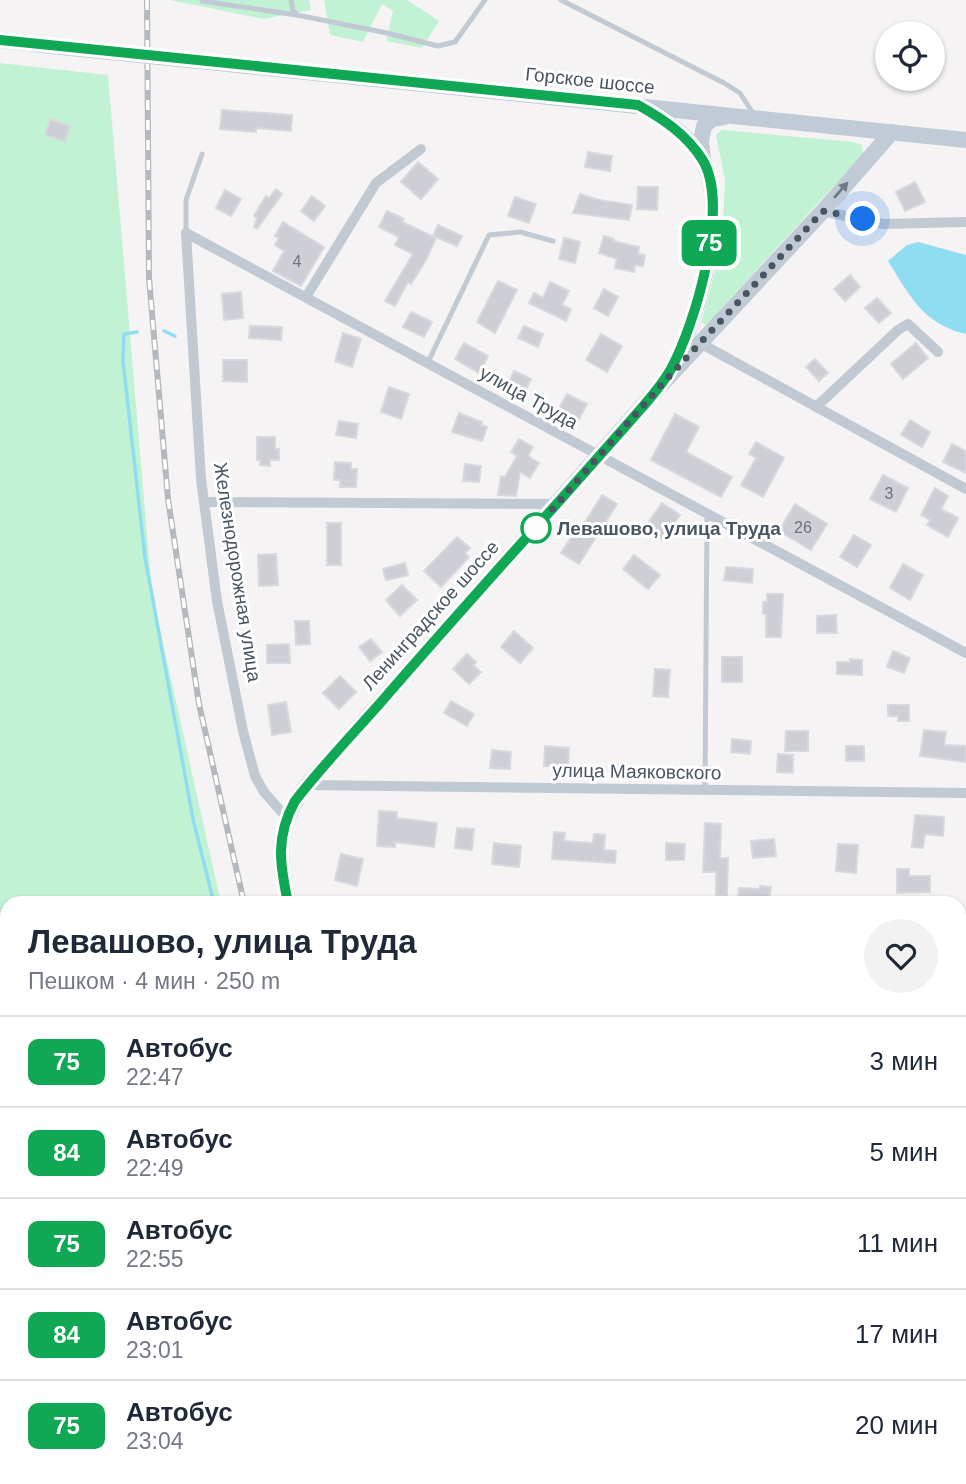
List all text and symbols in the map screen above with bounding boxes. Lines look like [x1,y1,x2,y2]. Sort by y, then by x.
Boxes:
map controls [875,21,945,91]
button: locate [875,21,945,91]
street label: Горское шоссе [524,63,656,98]
one-way arrow [833,181,849,199]
your location [845,201,880,236]
line badge: 75 [678,220,740,266]
text: 75 [696,229,722,256]
house number: 4 [293,253,302,270]
street label: улица Труда [476,362,582,433]
street label: Железнодорожная улица [210,461,265,684]
house number: 3 [885,485,894,502]
marker: Левашово, улица Труда [521,513,551,543]
place label: Левашово, улица Труда [557,518,781,539]
house number: 26 [794,519,812,536]
street label: Ленинградское шоссе [358,536,503,694]
street label: улица Маяковского [552,760,722,783]
button: heart [864,919,938,993]
text: Левашово, улица Труда [28,923,417,960]
text: Пешком · 4 мин · 250 m [28,968,280,994]
text: Автобус [126,1033,233,1063]
text: 3 мин [870,1046,938,1076]
text: 75 [53,1048,80,1075]
text: 22:47 [126,1064,184,1090]
text: Автобус [126,1124,233,1154]
text: 5 мин [870,1137,938,1167]
text: 84 [53,1139,80,1166]
text: 22:49 [126,1155,184,1181]
text: Автобус [126,1215,233,1245]
text: 11 мин [857,1228,938,1258]
text: 75 [53,1230,80,1257]
text: 22:55 [126,1246,184,1272]
text: Автобус [126,1306,233,1336]
text: 17 мин [855,1319,938,1349]
text: 84 [53,1321,80,1348]
text: 23:01 [126,1337,184,1363]
text: Автобус [126,1397,233,1427]
text: 20 мин [855,1410,938,1440]
text: 75 [53,1412,80,1439]
text: 23:04 [126,1428,184,1454]

